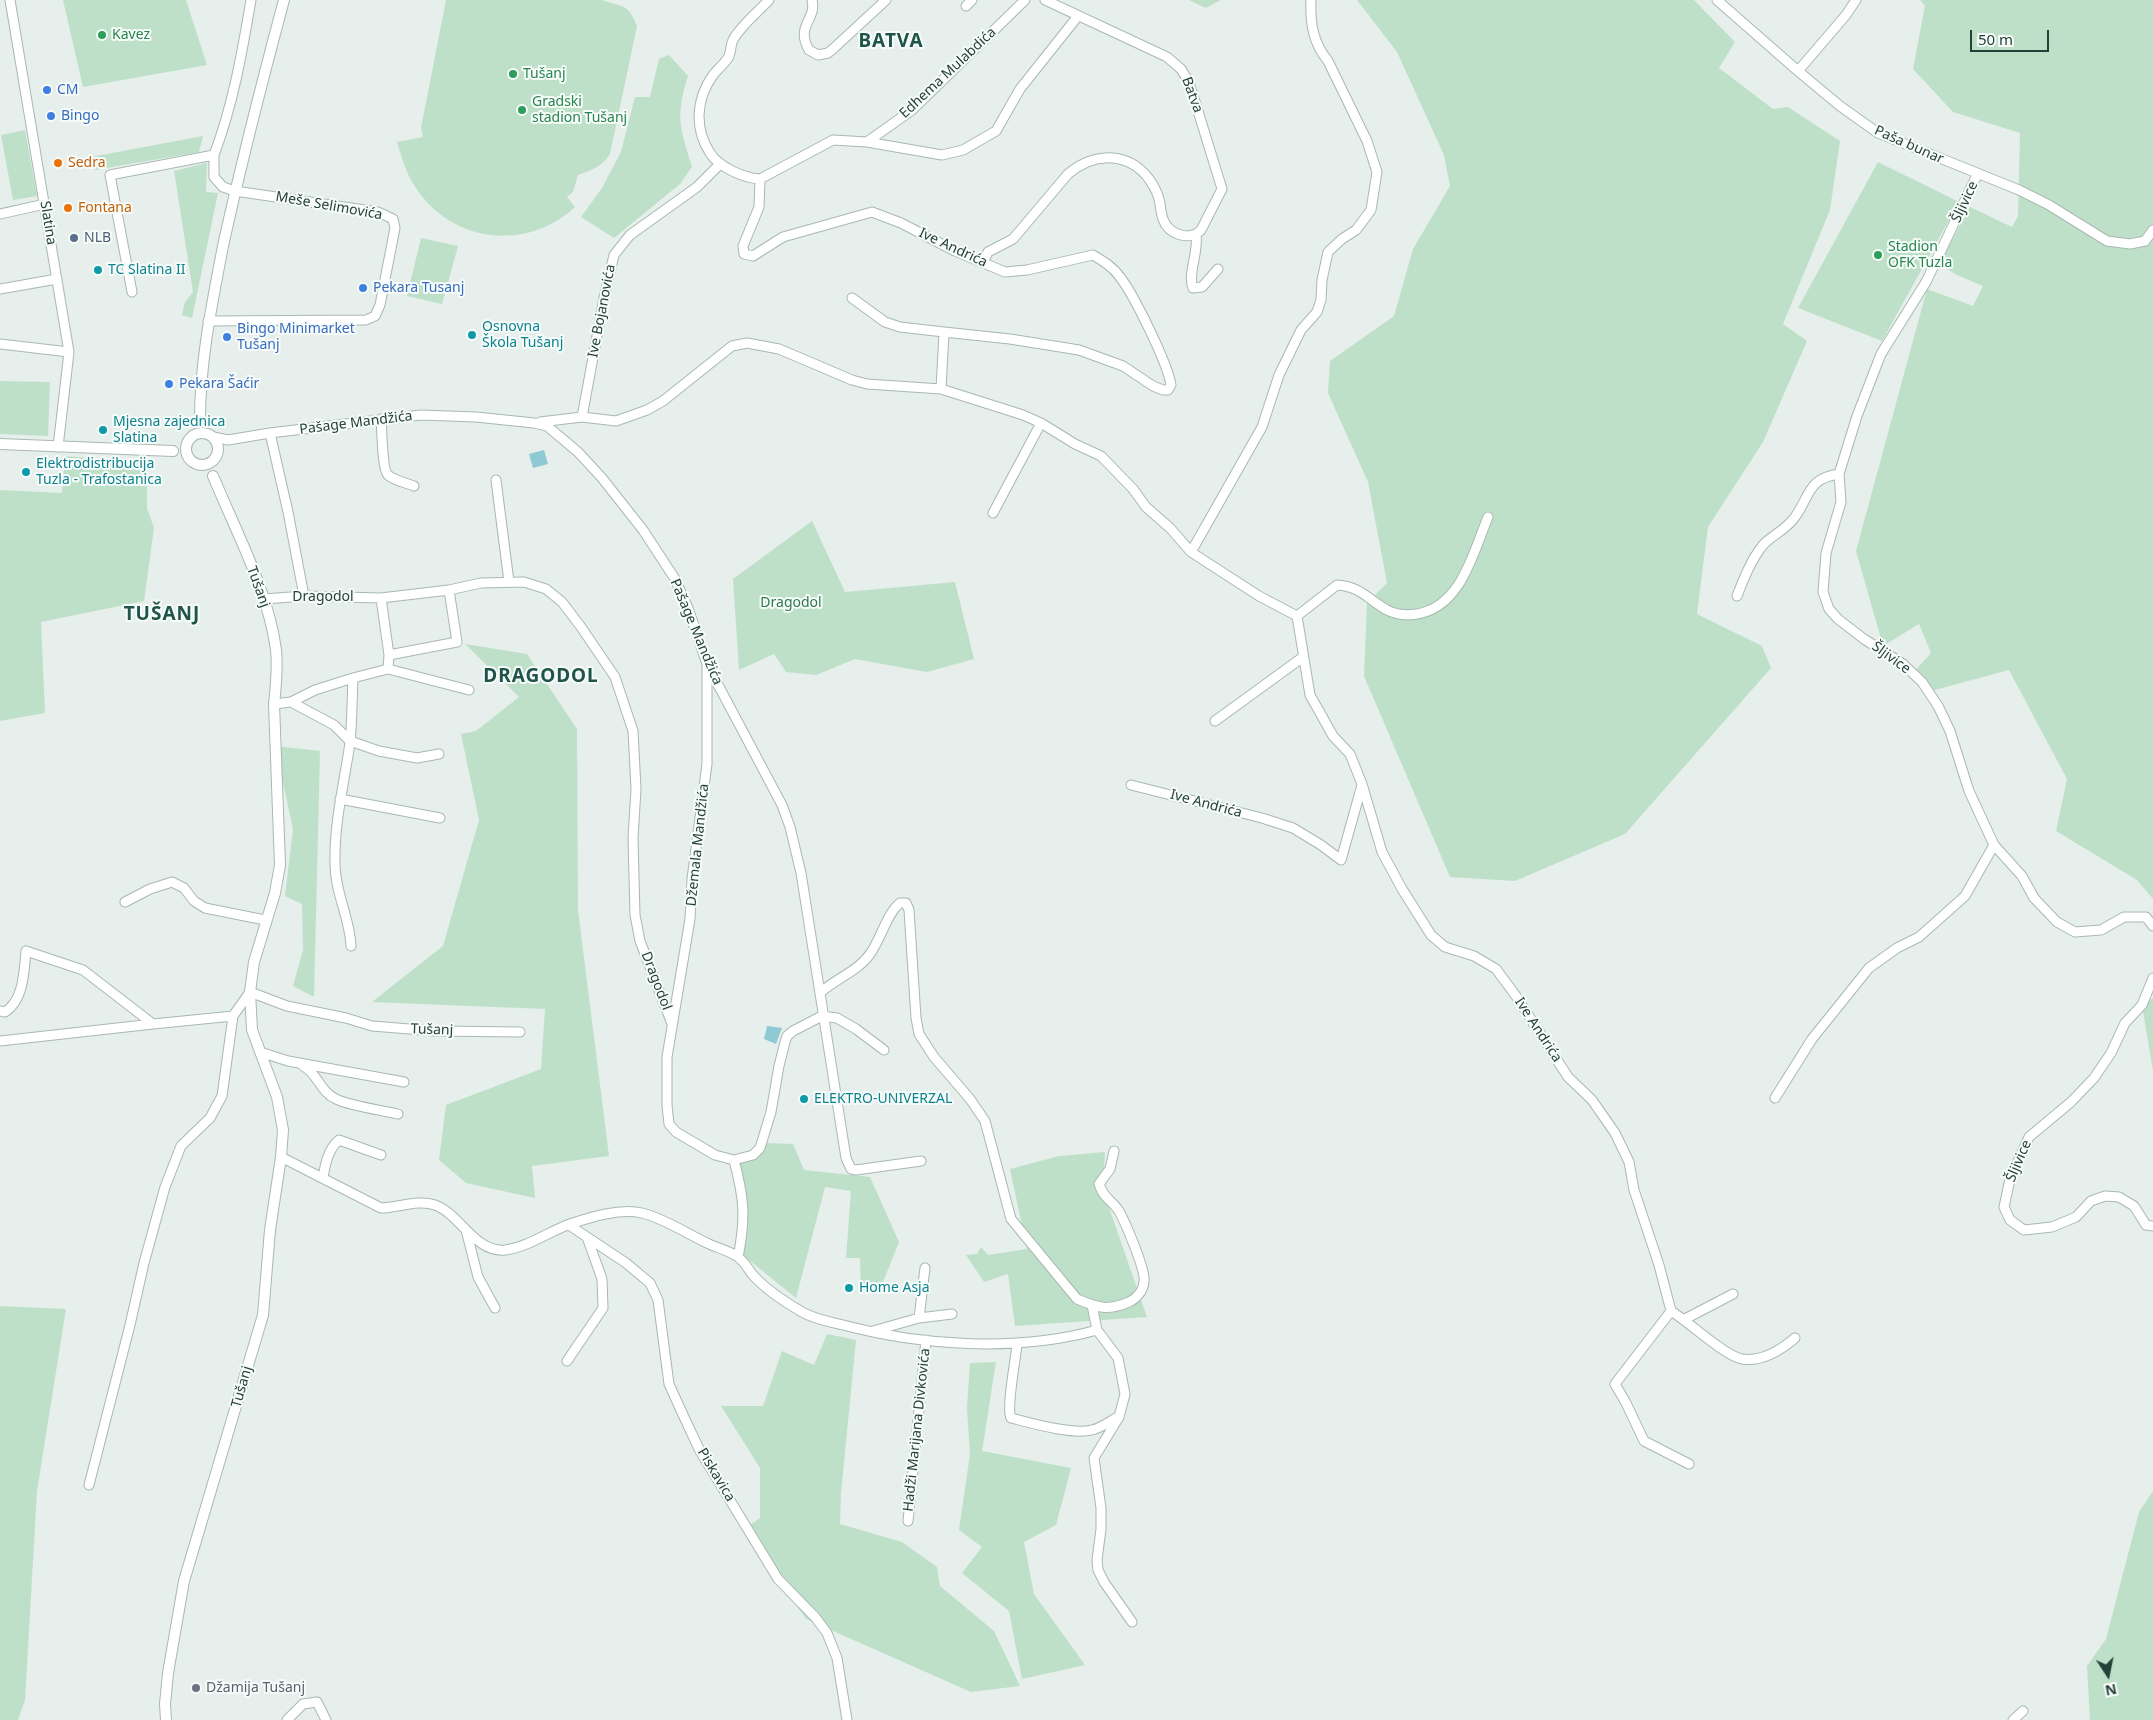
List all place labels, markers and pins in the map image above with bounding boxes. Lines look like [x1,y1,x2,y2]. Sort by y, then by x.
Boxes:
place label: Kavez [112,27,150,43]
marker: Kavez [96,29,108,41]
place label: Tušanj [523,66,566,82]
marker: Tušanj [507,68,519,80]
place label: CM [57,82,79,98]
marker: CM [41,84,53,96]
place label: Gradski stadion Tušanj [532,94,627,126]
marker: Gradski stadion Tušanj [516,104,528,116]
place label: Bingo [61,108,99,124]
marker: Bingo [45,110,57,122]
place label: Sedra [68,155,106,171]
marker: Sedra [52,157,64,169]
place label: Fontana [78,200,132,216]
marker: Fontana [62,202,74,214]
place label: NLB [84,230,111,246]
marker: NLB [68,232,80,244]
place label: Stadion OFK Tuzla [1888,239,1952,272]
marker: Stadion OFK Tuzla [1872,249,1884,261]
place label: TC Slatina II [108,262,185,278]
marker: TC Slatina II [92,264,104,276]
place label: Pekara Tusanj [373,280,464,296]
marker: Pekara Tusanj [357,282,369,294]
place label: Osnovna Škola Tušanj [482,319,563,352]
place label: Bingo Minimarket Tušanj [237,321,355,354]
marker: Osnovna Škola Tušanj [466,329,478,341]
marker: Bingo Minimarket Tušanj [221,331,233,343]
place label: Pekara Šaćir [179,376,259,392]
marker: Pekara Šaćir [163,378,175,390]
place label: Mjesna zajednica Slatina [113,414,225,447]
marker: Mjesna zajednica Slatina [97,424,109,436]
place label: Elektrodistribucija Tuzla - Trafostanica [36,456,162,488]
marker: Elektrodistribucija Tuzla - Trafostanica [20,466,32,478]
place label: ELEKTRO-UNIVERZAL [814,1091,952,1107]
marker: ELEKTRO-UNIVERZAL [798,1093,810,1105]
place label: Home Asja [859,1280,930,1296]
marker: Home Asja [843,1282,855,1294]
place label: Džamija Tušanj [206,1680,305,1696]
marker: Džamija Tušanj [190,1682,202,1694]

